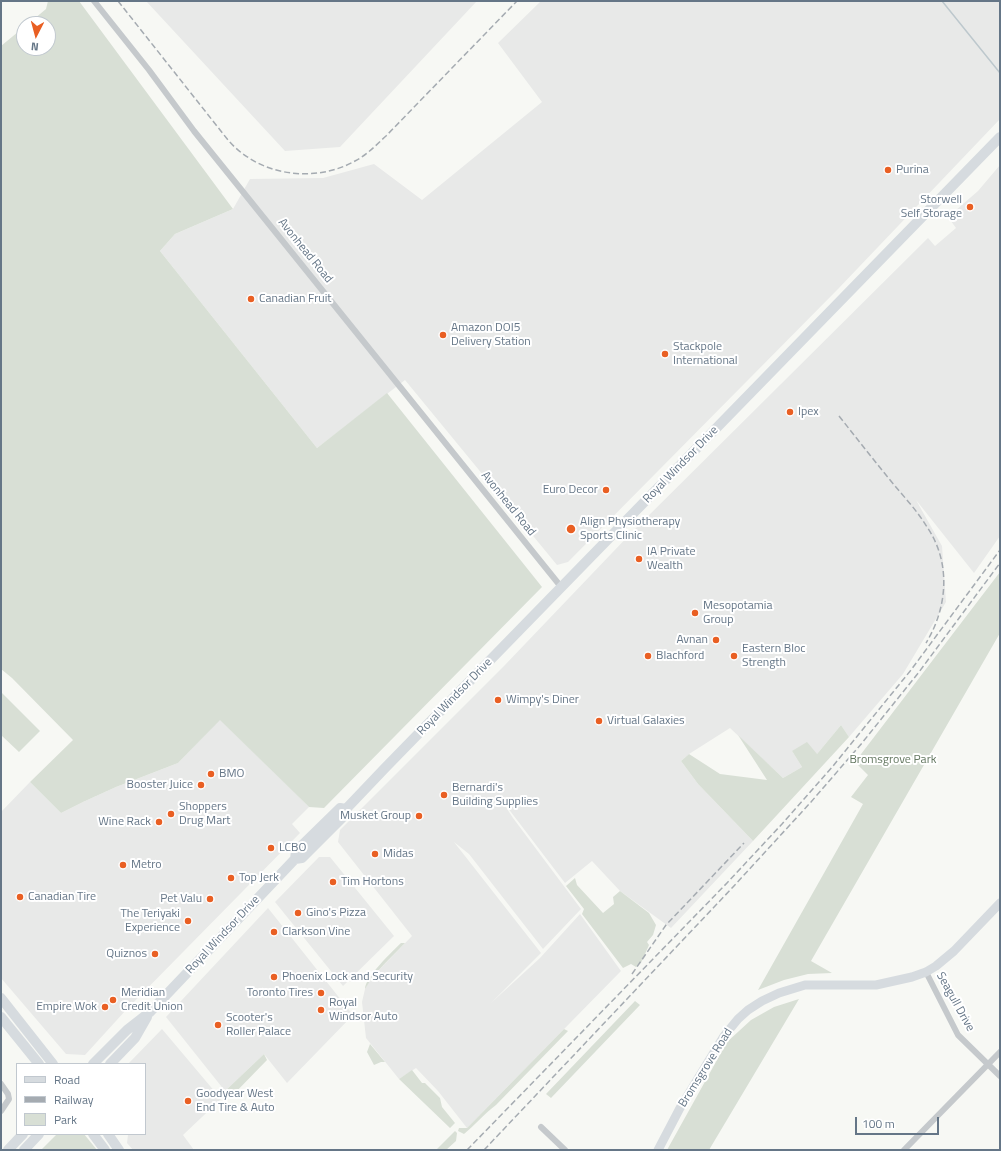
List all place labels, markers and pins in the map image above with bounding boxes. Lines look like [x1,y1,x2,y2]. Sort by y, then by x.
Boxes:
place label: Purina [896,163,929,177]
marker: Purina [883,165,893,175]
place label: Storwell Self Storage [901,193,962,221]
marker: Storwell Self Storage [965,202,975,212]
place label: Canadian Fruit [259,292,331,306]
marker: Canadian Fruit [246,294,256,304]
place label: Amazon DOI5 Delivery Station [451,321,531,349]
marker: Amazon DOI5 Delivery Station [438,330,448,340]
place label: Stackpole International [673,340,738,368]
marker: Stackpole International [660,349,670,359]
place label: Ipex [798,405,819,419]
marker: Ipex [785,407,795,417]
place label: Euro Decor [543,483,598,497]
marker: Euro Decor [601,485,611,495]
place label: Align Physiotherapy Sports Clinic [580,515,680,543]
marker: Align Physiotherapy Sports Clinic [565,523,577,535]
place label: IA Private Wealth [647,545,696,573]
marker: IA Private Wealth [634,554,644,564]
place label: Mesopotamia Group [703,599,773,627]
marker: Mesopotamia Group [690,608,700,618]
place label: Avnan [676,633,708,647]
marker: Avnan [711,635,721,645]
place label: Eastern Bloc Strength [742,642,805,670]
place label: Blachford [656,649,704,663]
marker: Blachford [643,651,653,661]
marker: Eastern Bloc Strength [729,651,739,661]
place label: Wimpy's Diner [506,693,579,707]
marker: Wimpy's Diner [493,695,503,705]
place label: Virtual Galaxies [607,714,685,728]
marker: Virtual Galaxies [594,716,604,726]
place label: BMO [219,767,244,781]
marker: BMO [206,769,216,779]
place label: Booster Juice [127,778,193,792]
marker: Booster Juice [196,780,206,790]
place label: Bernardi's Building Supplies [452,781,538,809]
marker: Bernardi's Building Supplies [439,790,449,800]
place label: Shoppers Drug Mart [179,800,231,828]
marker: Shoppers Drug Mart [166,809,176,819]
place label: Musket Group [340,809,411,823]
marker: Musket Group [414,811,424,821]
place label: Wine Rack [98,815,151,829]
marker: Wine Rack [154,817,164,827]
place label: LCBO [279,841,306,855]
marker: LCBO [266,843,276,853]
place label: Midas [383,847,414,861]
marker: Midas [370,849,380,859]
place label: Metro [131,858,162,872]
marker: Metro [118,860,128,870]
place label: Top Jerk [239,871,279,885]
marker: Top Jerk [226,873,236,883]
place label: Tim Hortons [341,875,404,889]
marker: Tim Hortons [328,877,338,887]
place label: Canadian Tire [28,890,96,904]
marker: Canadian Tire [15,892,25,902]
place label: Pet Valu [160,892,202,906]
marker: Pet Valu [205,894,215,904]
place label: Gino's Pizza [306,906,366,920]
place label: The Teriyaki Experience [120,907,180,935]
marker: Gino's Pizza [293,908,303,918]
marker: The Teriyaki Experience [183,916,193,926]
place label: Clarkson Vine [282,925,350,939]
marker: Clarkson Vine [269,927,279,937]
place label: Quiznos [106,947,147,961]
marker: Quiznos [150,949,160,959]
place label: Phoenix Lock and Security [282,970,413,984]
marker: Phoenix Lock and Security [269,972,279,982]
place label: Meridian Credit Union [121,986,183,1014]
place label: Toronto Tires [247,986,313,1000]
marker: Toronto Tires [316,988,326,998]
marker: Meridian Credit Union [108,995,118,1005]
place label: Royal Windsor Auto [329,996,398,1024]
place label: Empire Wok [36,1000,97,1014]
marker: Empire Wok [100,1002,110,1012]
marker: Royal Windsor Auto [316,1005,326,1015]
place label: Scooter's Roller Palace [226,1011,291,1039]
marker: Scooter's Roller Palace [213,1020,223,1030]
place label: Goodyear West End Tire & Auto [196,1087,275,1115]
marker: Goodyear West End Tire & Auto [183,1096,193,1106]

